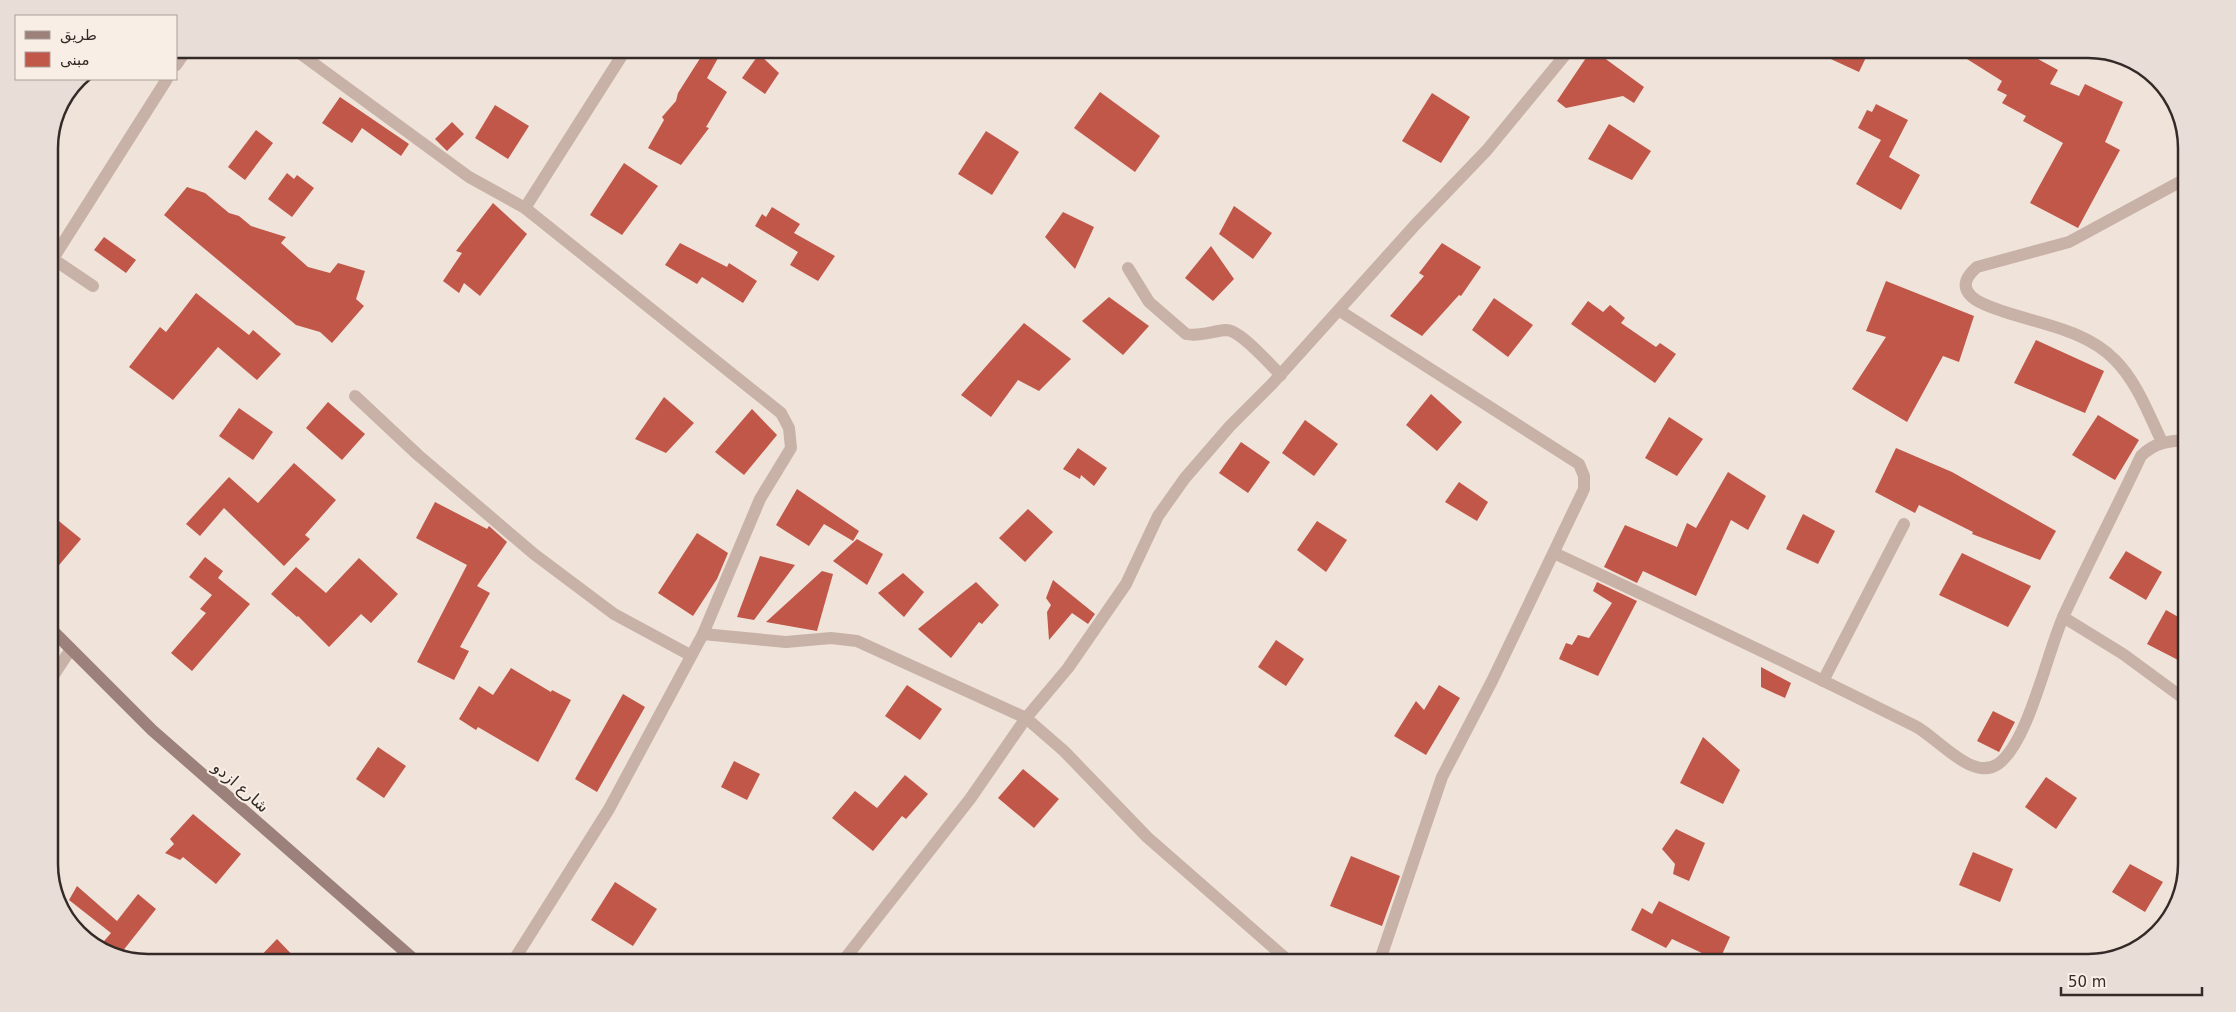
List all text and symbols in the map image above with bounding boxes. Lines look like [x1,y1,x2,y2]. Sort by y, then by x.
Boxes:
legend [15,15,178,80]
text: طريق [60,26,97,44]
text: مبنى [60,51,90,69]
street label: شارع ازدو [208,757,273,817]
scale bar [2061,964,2202,996]
text: 50 m [2068,973,2106,991]

